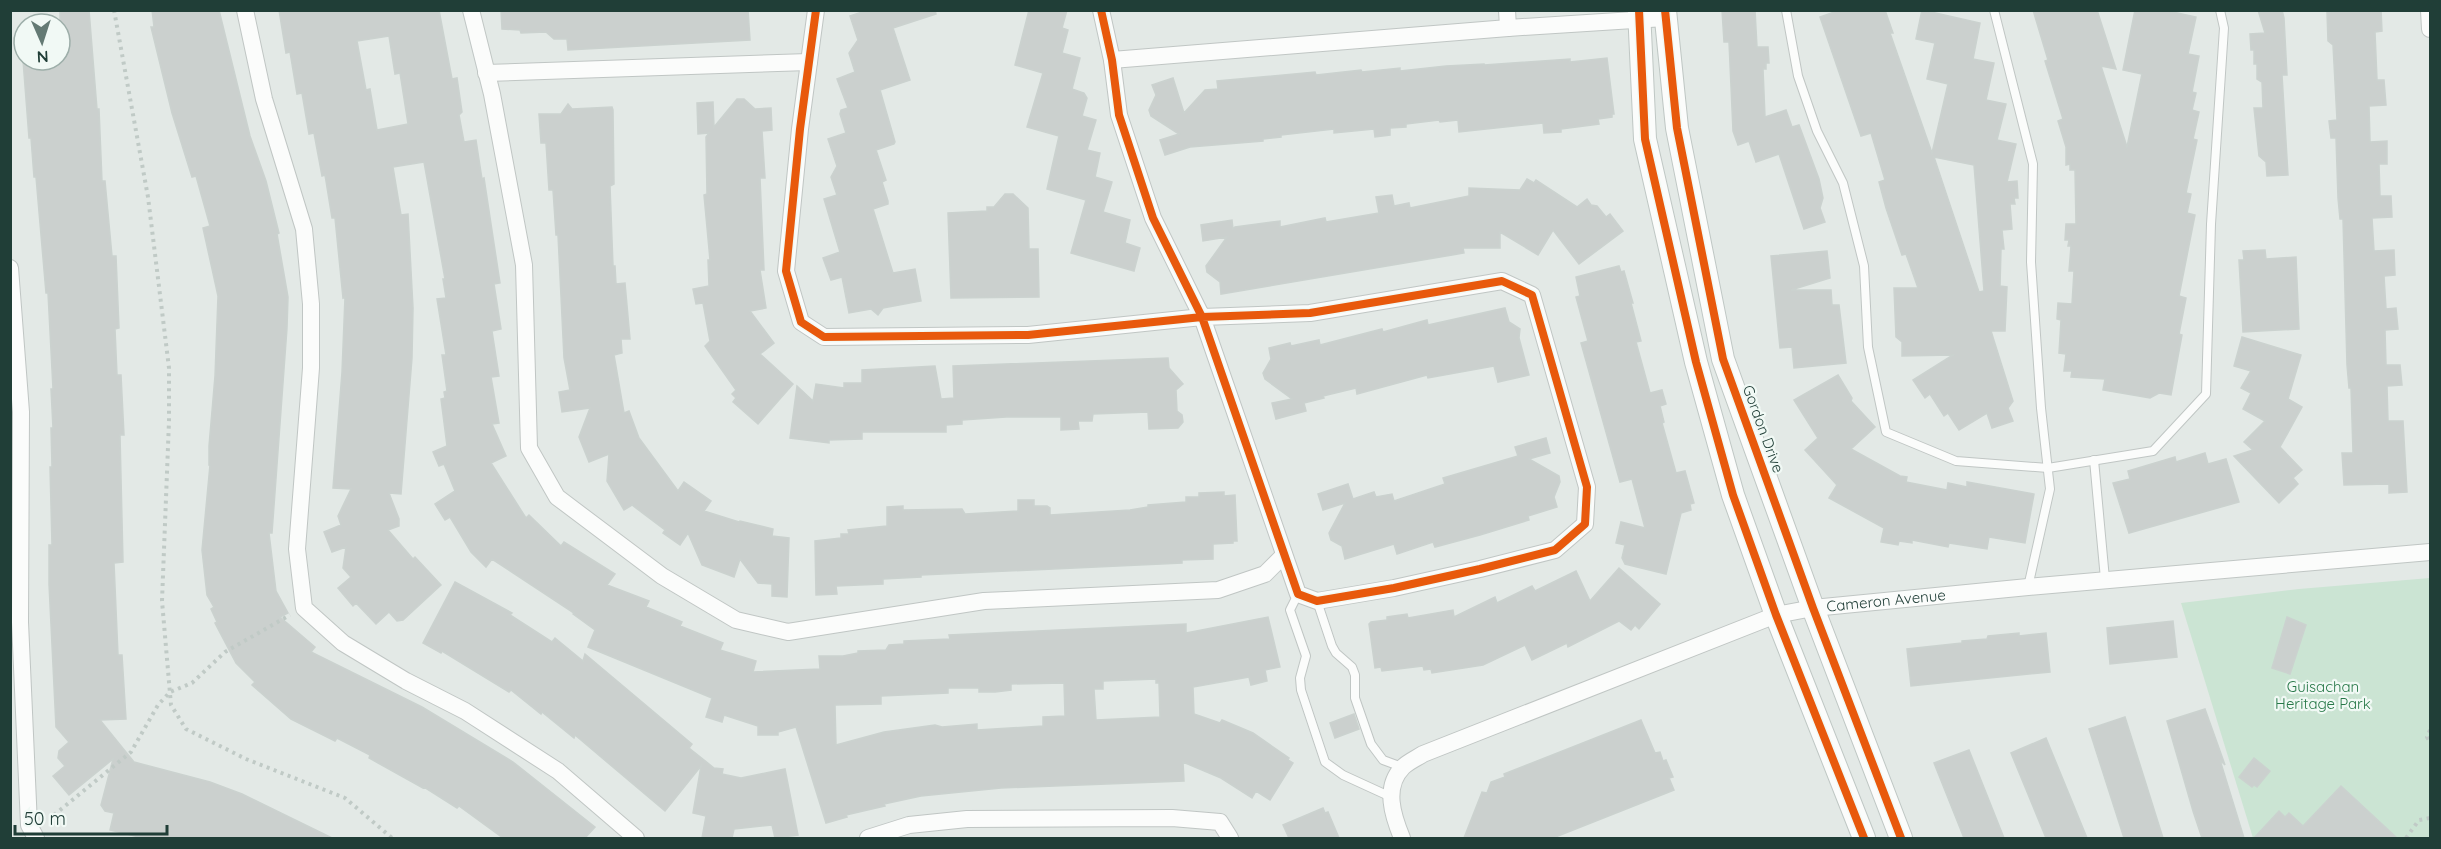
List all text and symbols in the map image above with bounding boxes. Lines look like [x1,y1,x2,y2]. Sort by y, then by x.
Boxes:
north arrow [12,12,72,72]
text: N [36,47,49,67]
street label: Gordon Drive [1739,382,1788,475]
street label: Cameron Avenue [1826,585,1947,616]
park label: Guisachan Heritage Park [2275,677,2371,713]
scale bar [15,798,166,836]
text: 50 m [24,807,66,830]

